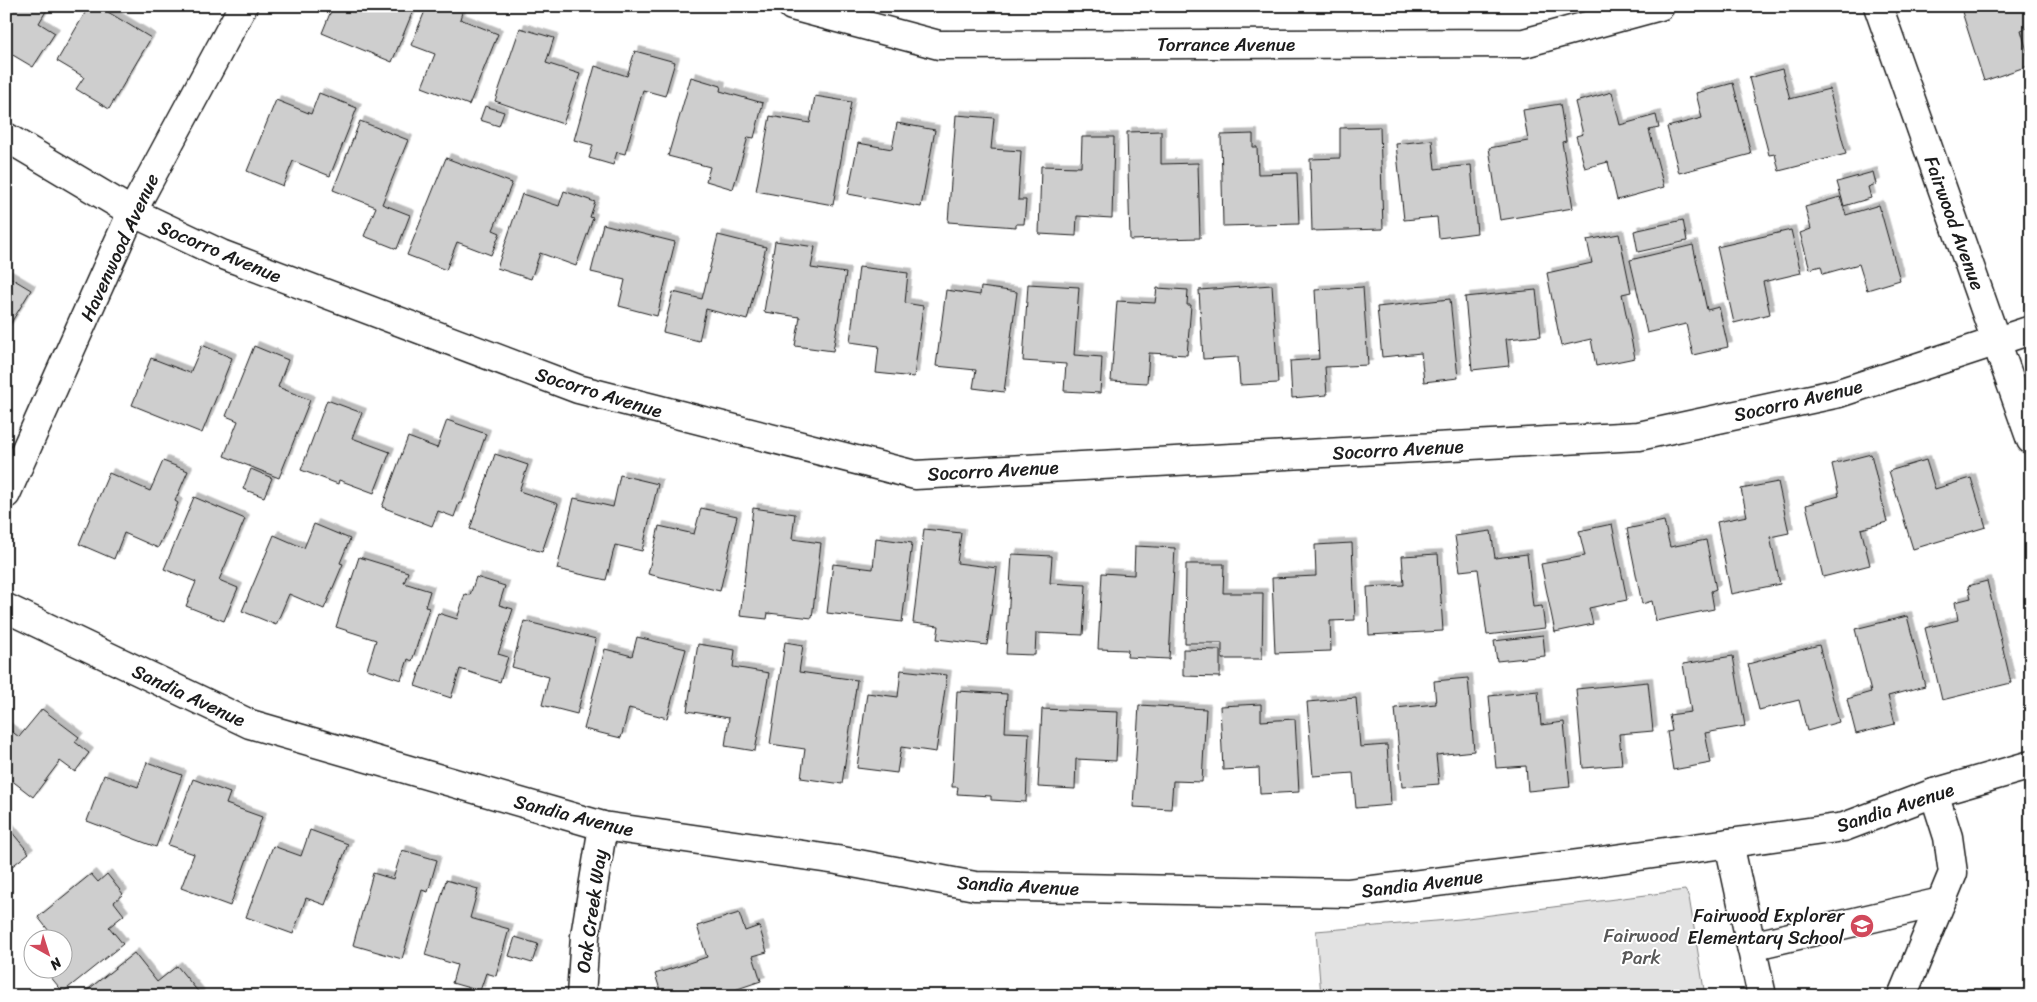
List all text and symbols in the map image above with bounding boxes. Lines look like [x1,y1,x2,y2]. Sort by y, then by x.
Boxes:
street label: Torrance Avenue [1157,28,1295,61]
street label: Fairwood Avenue [1915,151,1994,295]
street label: Havenwood Avenue [71,167,168,327]
street label: Socorro Avenue [153,211,287,292]
street label: Socorro Avenue [531,358,666,427]
street label: Socorro Avenue [1730,370,1866,431]
street label: Socorro Avenue [1332,430,1464,469]
street label: Socorro Avenue [927,451,1059,490]
street label: Sandia Avenue [126,655,251,736]
street label: Sandia Avenue [1832,773,1958,842]
street label: Sandia Avenue [511,785,637,846]
street label: Oak Creek Way [566,847,617,975]
street label: Sandia Avenue [1359,860,1485,907]
street label: Sandia Avenue [956,866,1080,905]
place label: Fairwood Explorer Elementary School [1687,899,1845,954]
school or university icon: Fairwood Explorer Elementary School [1849,913,1875,939]
park label: Fairwood Park [1603,919,1681,974]
north arrow [22,930,72,980]
text: N [44,950,68,977]

